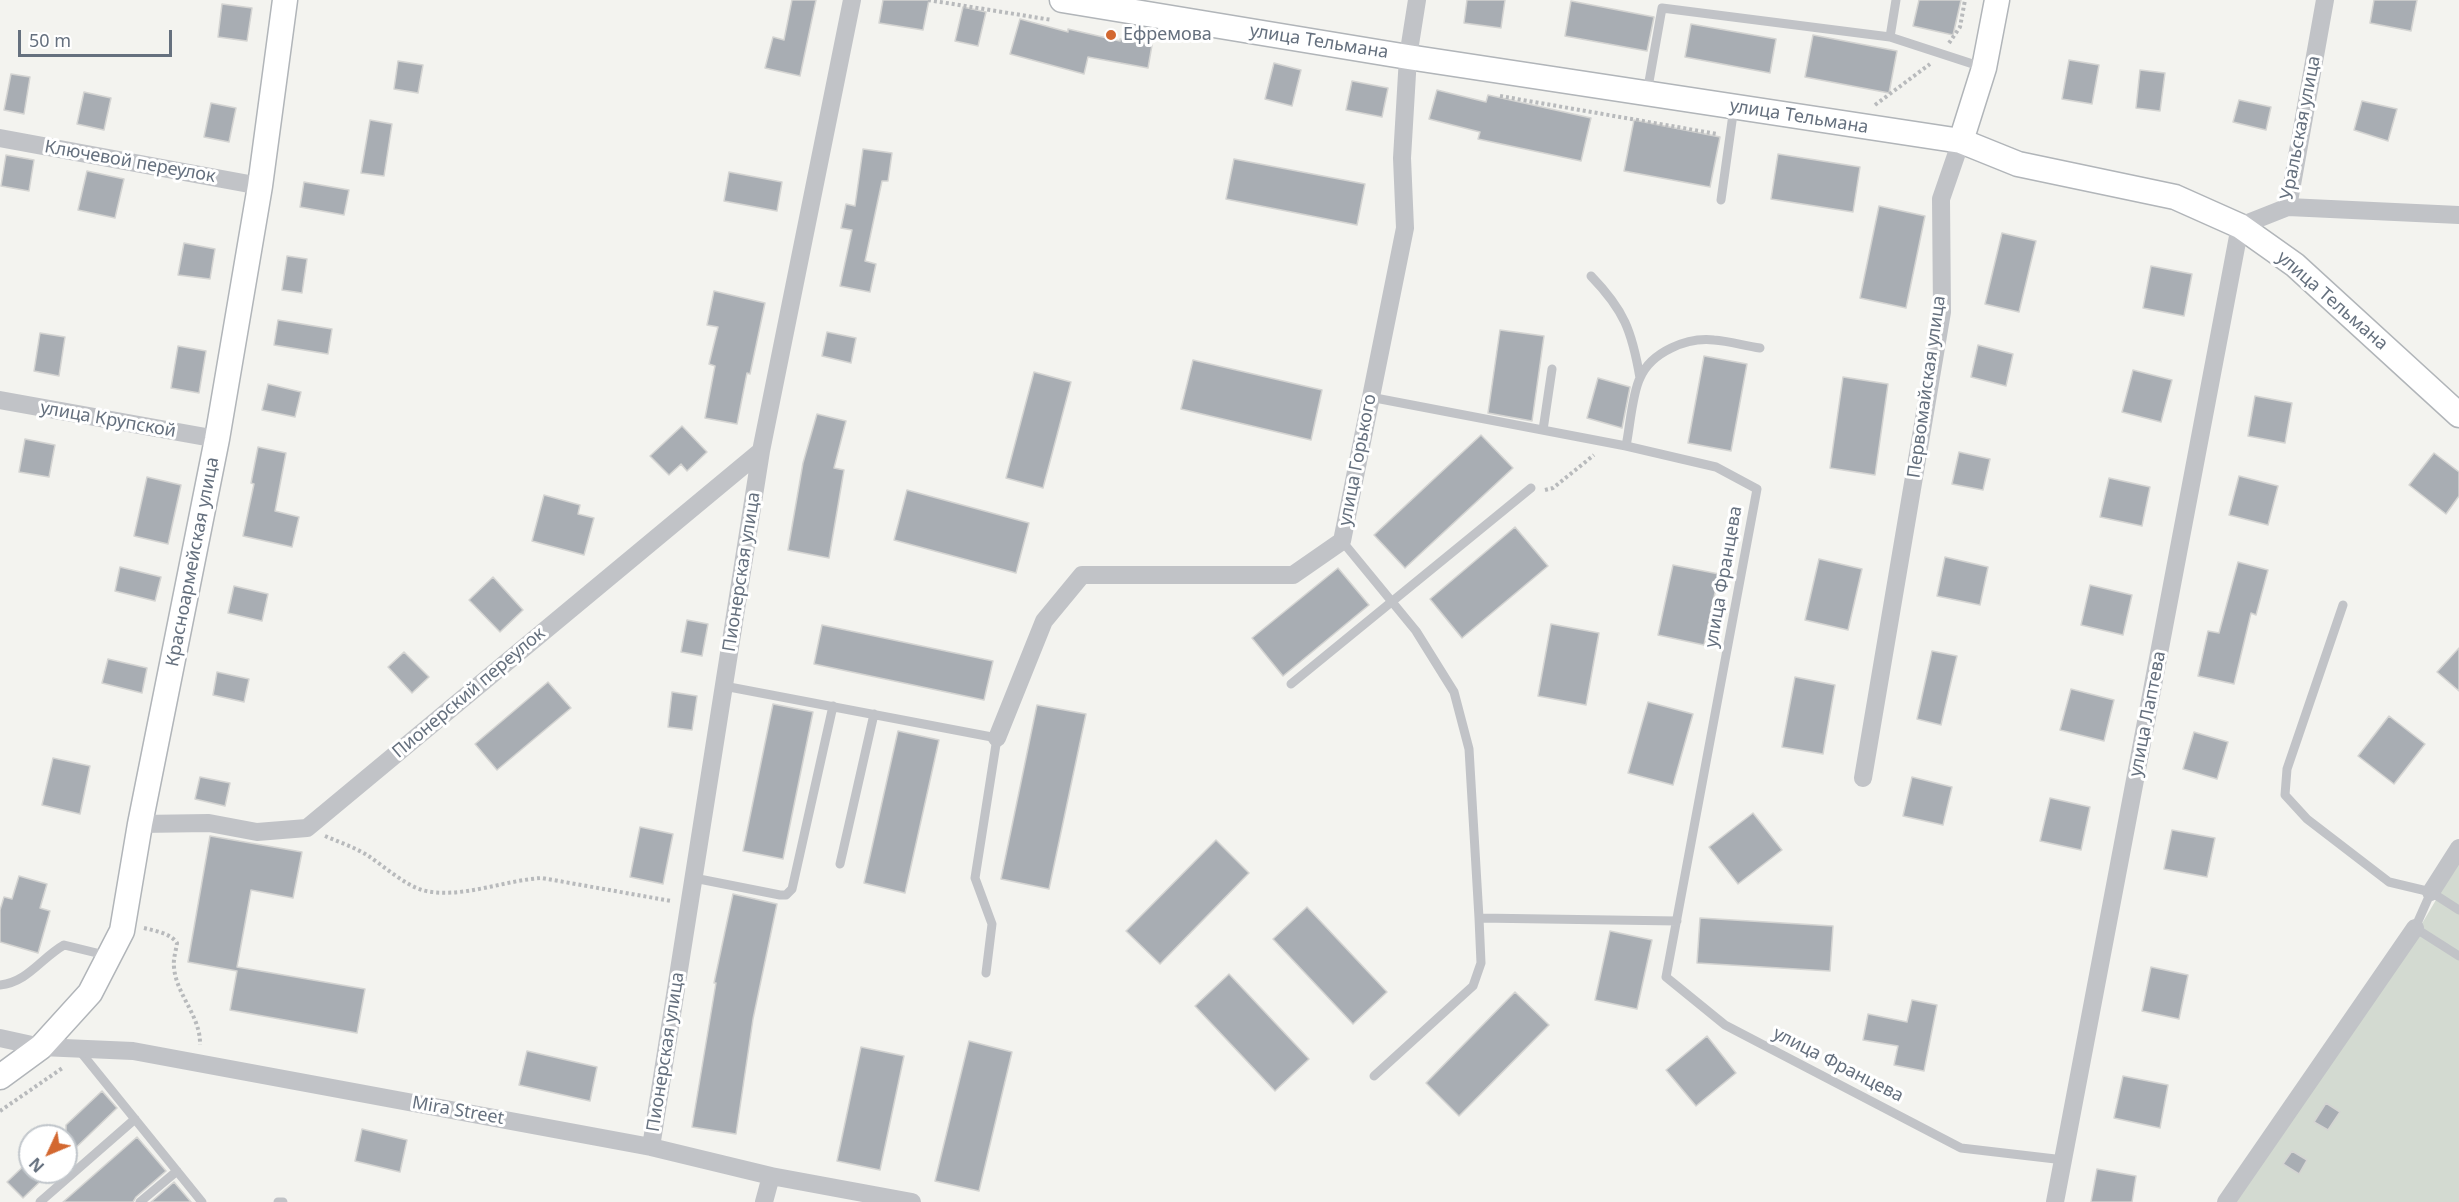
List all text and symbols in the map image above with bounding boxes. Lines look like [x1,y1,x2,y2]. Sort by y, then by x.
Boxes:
scale bar [21,18,176,56]
street label: улица Тельмана [1248,20,1390,64]
place label: Ефремова [1123,24,1212,46]
text: 50 m [29,28,71,52]
marker: Ефремова [1104,28,1118,42]
street label: Уральская улица [2276,54,2326,202]
street label: улица Тельмана [1728,95,1870,139]
street label: Ключевой переулок [43,136,217,188]
street label: улица Тельмана [2272,247,2392,355]
street label: Первомайская улица [1903,294,1951,480]
street label: улица Горького [1335,392,1381,528]
street label: улица Крупской [38,397,178,443]
street label: Красноармейская улица [162,455,224,669]
street label: Пионерская улица [719,491,765,653]
street label: улица Францева [1701,504,1747,650]
street label: Пионерский переулок [388,623,550,763]
street label: улица Лаптева [2125,649,2171,779]
street label: Пионерская улица [643,971,689,1133]
street label: улица Францева [1769,1023,1907,1107]
street label: Mira Street [410,1092,506,1130]
north arrow [18,1124,78,1184]
text: N [24,1153,49,1177]

